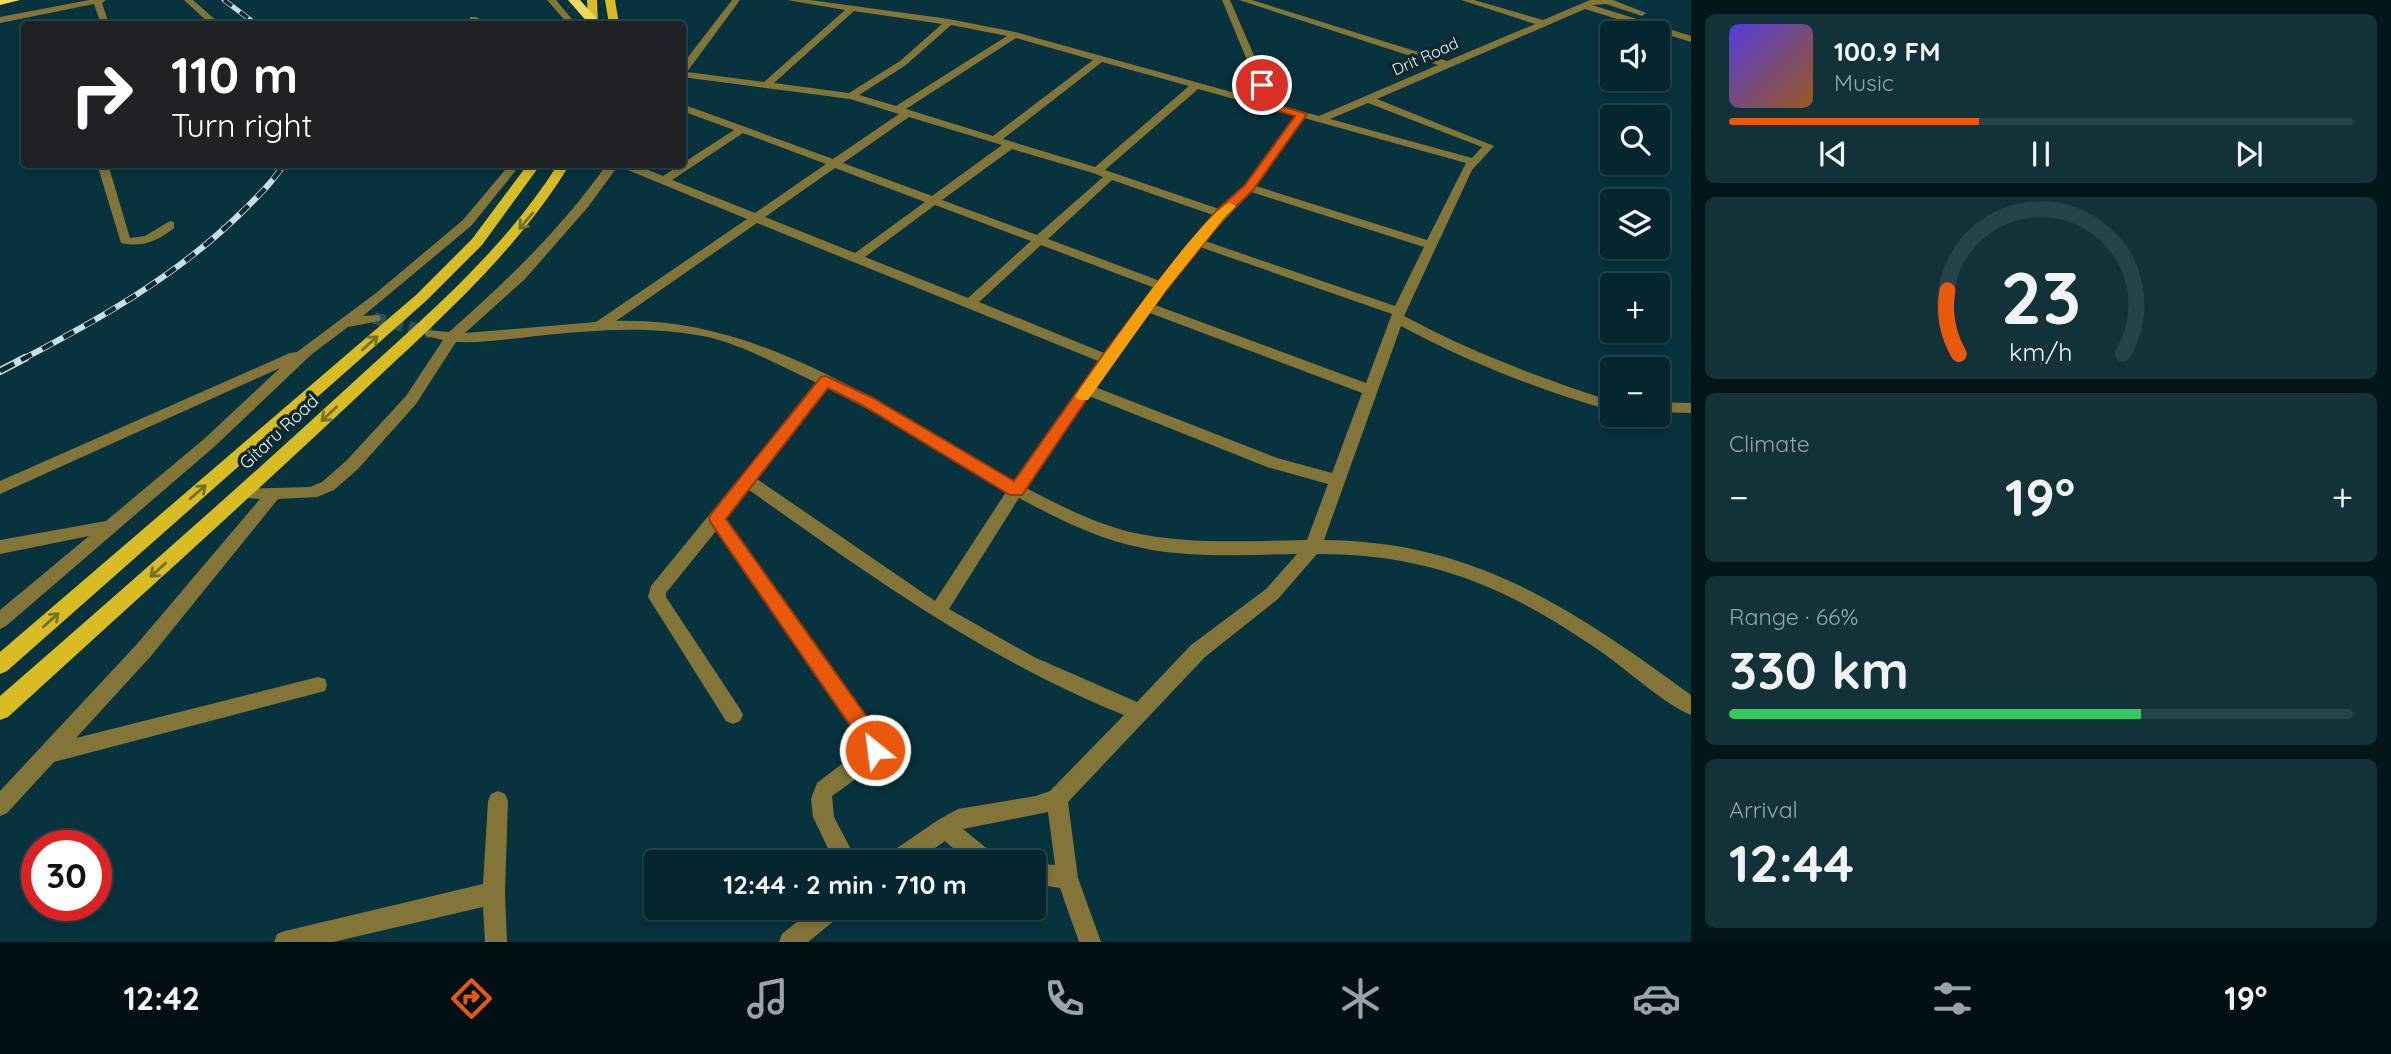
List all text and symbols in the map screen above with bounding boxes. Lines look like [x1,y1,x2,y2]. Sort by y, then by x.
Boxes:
map controls [1600,21,1670,427]
button: sound [1600,21,1670,91]
street label: Drit Road [1389,33,1461,79]
text: 100.9 FM [1834,35,1940,68]
text: 110 m [171,44,298,105]
icon: right [56,49,147,140]
pin [1232,55,1292,115]
icon: arrive [1243,66,1281,104]
text: Music [1834,68,1894,97]
text: Turn right [171,105,312,145]
button: search [1600,105,1670,175]
icon: previous [1814,135,1852,173]
icon: pause [2022,135,2060,173]
icon: next [2230,135,2268,173]
button: layers [1600,189,1670,259]
one-way arrow [518,211,534,229]
text: 23 [2001,251,2081,342]
button: + [1600,273,1670,343]
one-way arrow [361,335,379,351]
text: km/h [2009,336,2073,367]
button: − [1600,357,1670,427]
street label: Gitaru Road [234,389,323,474]
one-way arrow [320,406,338,422]
text: Climate [1729,429,1810,458]
text: 19° [2005,464,2075,529]
text: − [1729,473,1749,521]
text: + [2332,473,2353,521]
one-way arrow [189,484,207,500]
one-way arrow [149,562,167,578]
text: Range · 66% [1729,602,1858,631]
one-way arrow [42,612,60,628]
text: 330 km [1729,637,1909,702]
position arrow [838,713,912,787]
text: Arrival [1729,795,1798,824]
speed limit sign: 30 [21,830,112,921]
text: 12:44 [1729,830,1854,895]
text: 12:44 · 2 min · 710 m [723,868,967,901]
icon: directions [447,974,496,1023]
icon: music [743,974,792,1023]
icon: phone [1040,974,1089,1023]
icon: climate [1336,974,1385,1023]
icon: car [1632,974,1681,1023]
icon: filters [1928,974,1977,1023]
text: 12:42 [124,978,200,1018]
text: 19° [2224,978,2267,1018]

